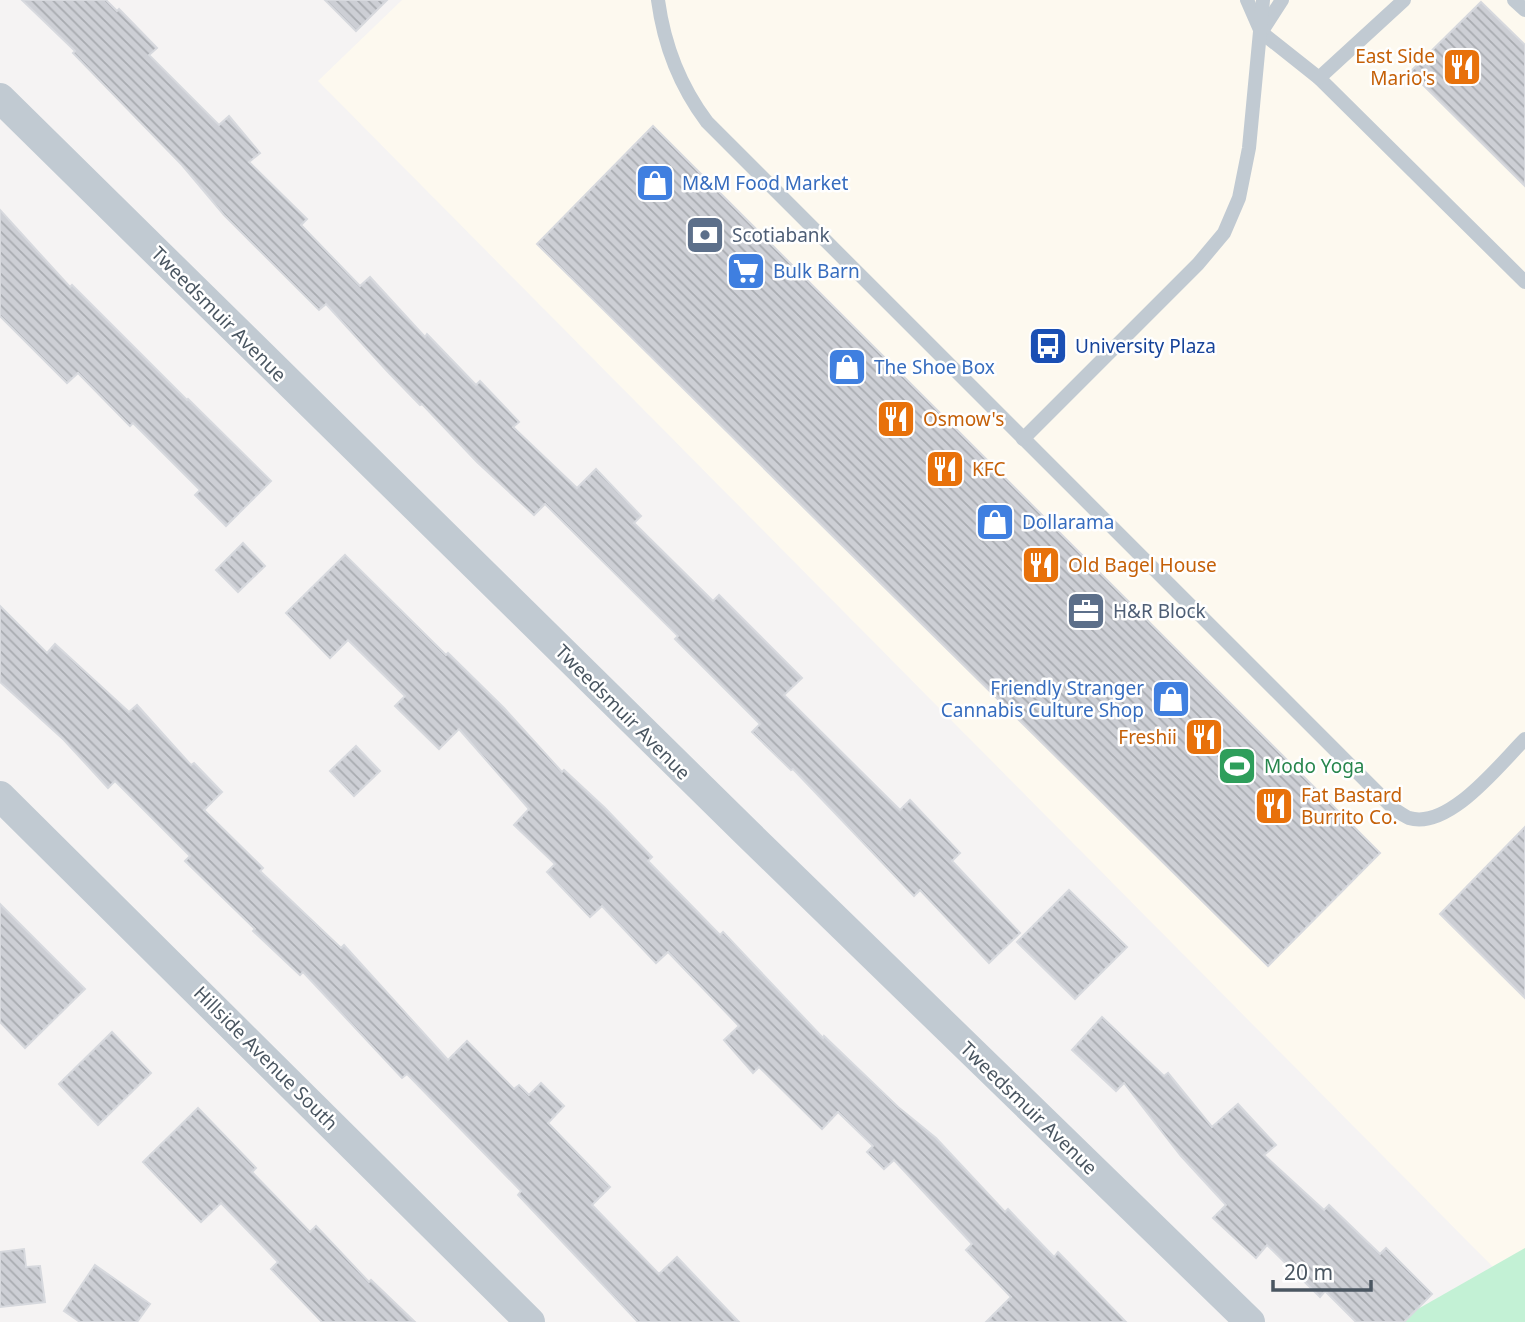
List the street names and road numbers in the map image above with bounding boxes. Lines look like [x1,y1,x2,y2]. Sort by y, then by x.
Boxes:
street label: Tweedsmuir Avenue [146,241,292,387]
street label: Tweedsmuir Avenue [550,639,696,785]
street label: Hillside Avenue South [188,980,344,1136]
street label: Tweedsmuir Avenue [955,1036,1103,1180]

